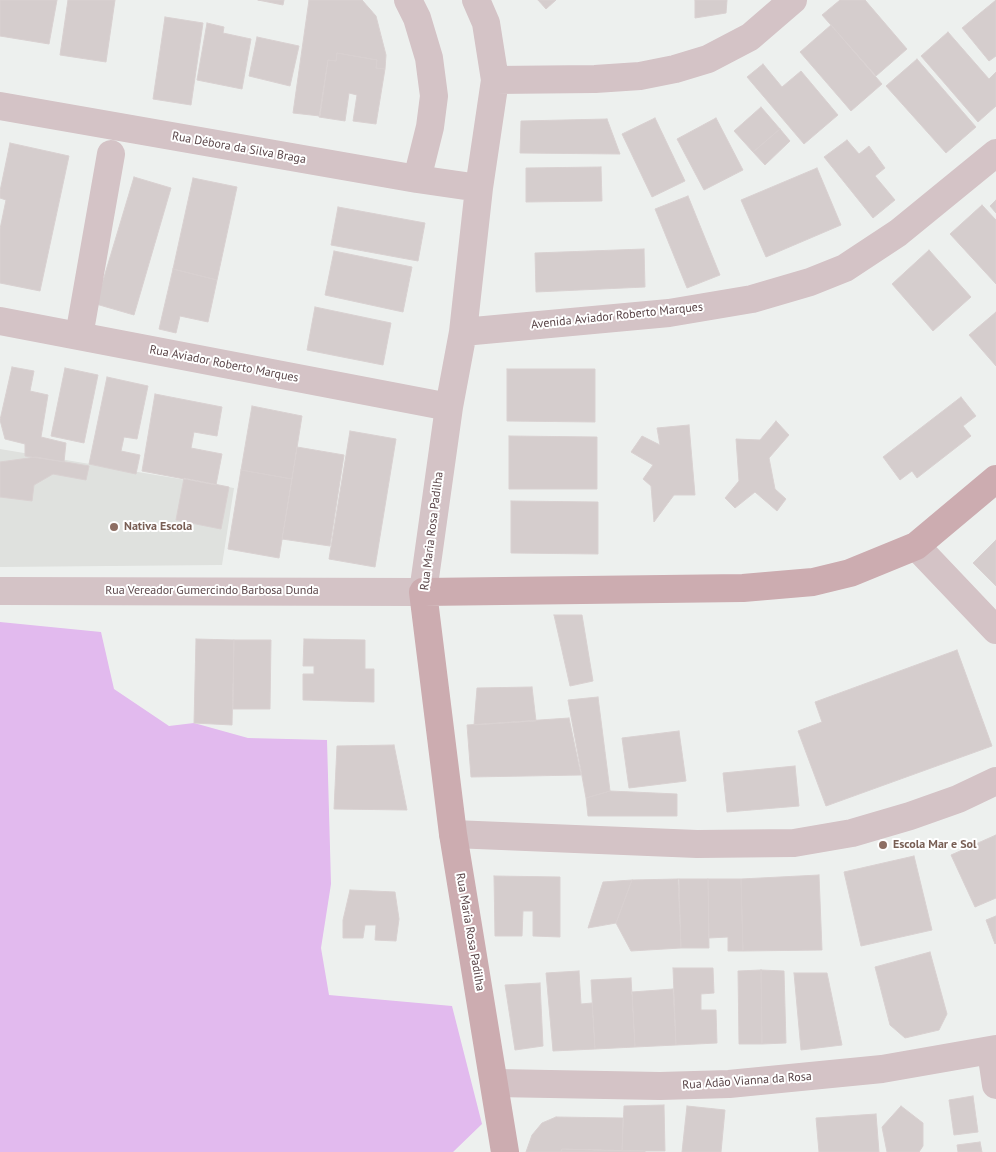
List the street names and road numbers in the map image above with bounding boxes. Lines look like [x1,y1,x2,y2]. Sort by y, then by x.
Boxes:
street label: Rua Débora da Silva Braga [171,129,307,167]
street label: Avenida Aviador Roberto Marques [530,300,704,332]
street label: Rua Aviador Roberto Marques [148,342,300,386]
street label: Rua Maria Rosa Padilha [418,471,446,591]
street label: Rua Vereador Gumercindo Barbosa Dunda [105,584,319,598]
street label: Rua Maria Rosa Padilha [453,872,487,992]
street label: Rua Adão Vianna da Rosa [682,1069,812,1093]

